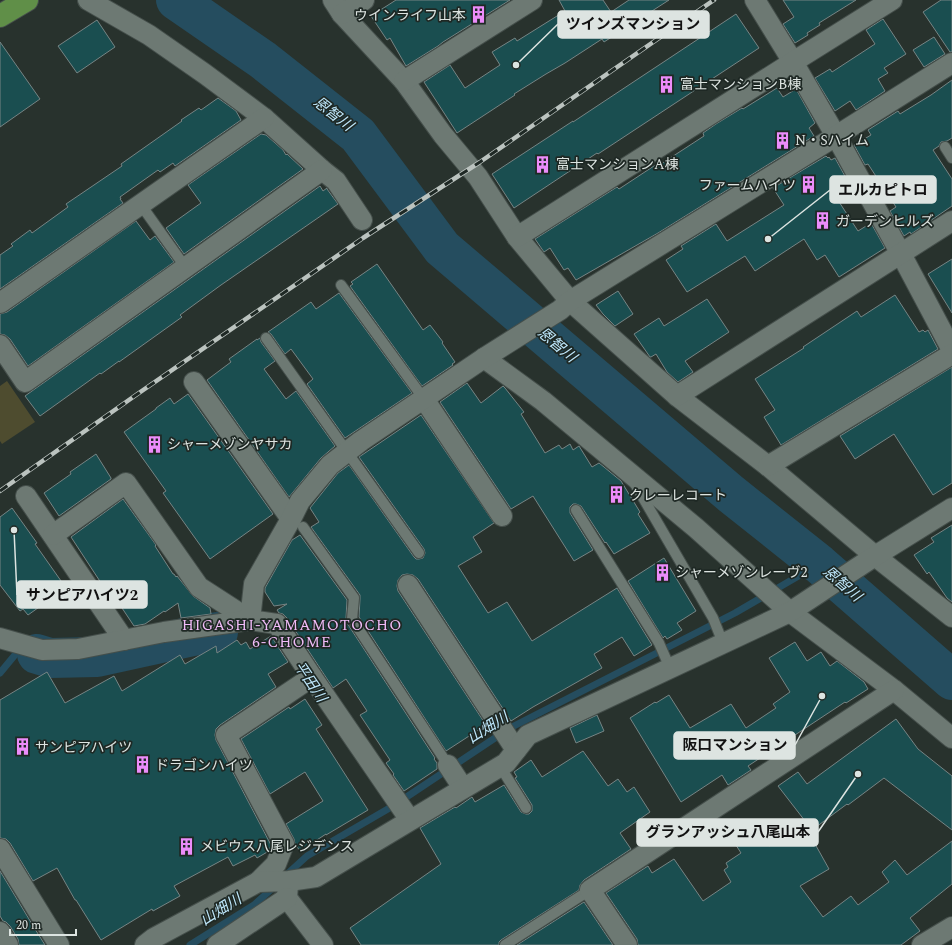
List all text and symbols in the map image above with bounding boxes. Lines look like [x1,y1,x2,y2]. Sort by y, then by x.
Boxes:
place label: ウインライフ山本 [354,5,466,26]
building icon: ウインライフ山本 [469,5,489,25]
callout: ツインズマンション [558,11,709,38]
text: ツインズマンション [566,13,700,36]
building icon: 富士マンションB棟 [657,74,677,94]
place label: 富士マンションB棟 [680,74,801,95]
water label: 恩智川 [308,91,359,138]
building icon: N・Sハイム [772,130,792,150]
place label: N・Sハイム [795,130,869,151]
building icon: 富士マンションA棟 [533,154,553,174]
place label: 富士マンションA棟 [556,154,679,175]
place label: ファームハイツ [699,175,796,196]
building icon: ファームハイツ [799,175,819,195]
callout: エルカピトロ [830,176,936,203]
text: エルカピトロ [838,179,928,202]
building icon: ガーデンヒルズ [813,211,833,231]
place label: ガーデンヒルズ [836,211,934,232]
water label: 恩智川 [532,322,583,370]
building icon: シャーメゾンヤサカ [144,434,164,454]
place label: シャーメゾンヤサカ [167,434,292,455]
building icon: クレーレコート [606,485,626,505]
place label: クレーレコート [629,485,727,506]
water label: 恩智川 [817,561,868,609]
building icon: シャーメゾンレーヴ2 [652,562,672,582]
place label: シャーメゾンレーヴ2 [675,562,807,583]
callout: サンピアハイツ2 [17,581,147,608]
text: サンピアハイツ2 [26,584,138,607]
district label: HIGASHI-YAMAMOTOCHO 6-CHOME [182,614,402,654]
water label: 平田川 [288,657,333,709]
water label: 山畑川 [463,705,515,750]
callout: 阪口マンション [674,732,795,759]
text: 阪口マンション [682,734,788,757]
building icon: サンピアハイツ [12,737,32,757]
place label: サンピアハイツ [35,737,132,758]
building icon: ドラゴンハイツ [132,755,152,775]
place label: ドラゴンハイツ [155,755,253,776]
callout: グランアッシュ八尾山本 [637,819,818,846]
text: グランアッシュ八尾山本 [645,821,811,844]
building icon: メビウス八尾レジデンス [177,836,197,856]
place label: メビウス八尾レジデンス [200,836,354,857]
water label: 山畑川 [196,887,248,932]
scale bar [10,911,76,937]
text: 20 m [16,916,41,935]

